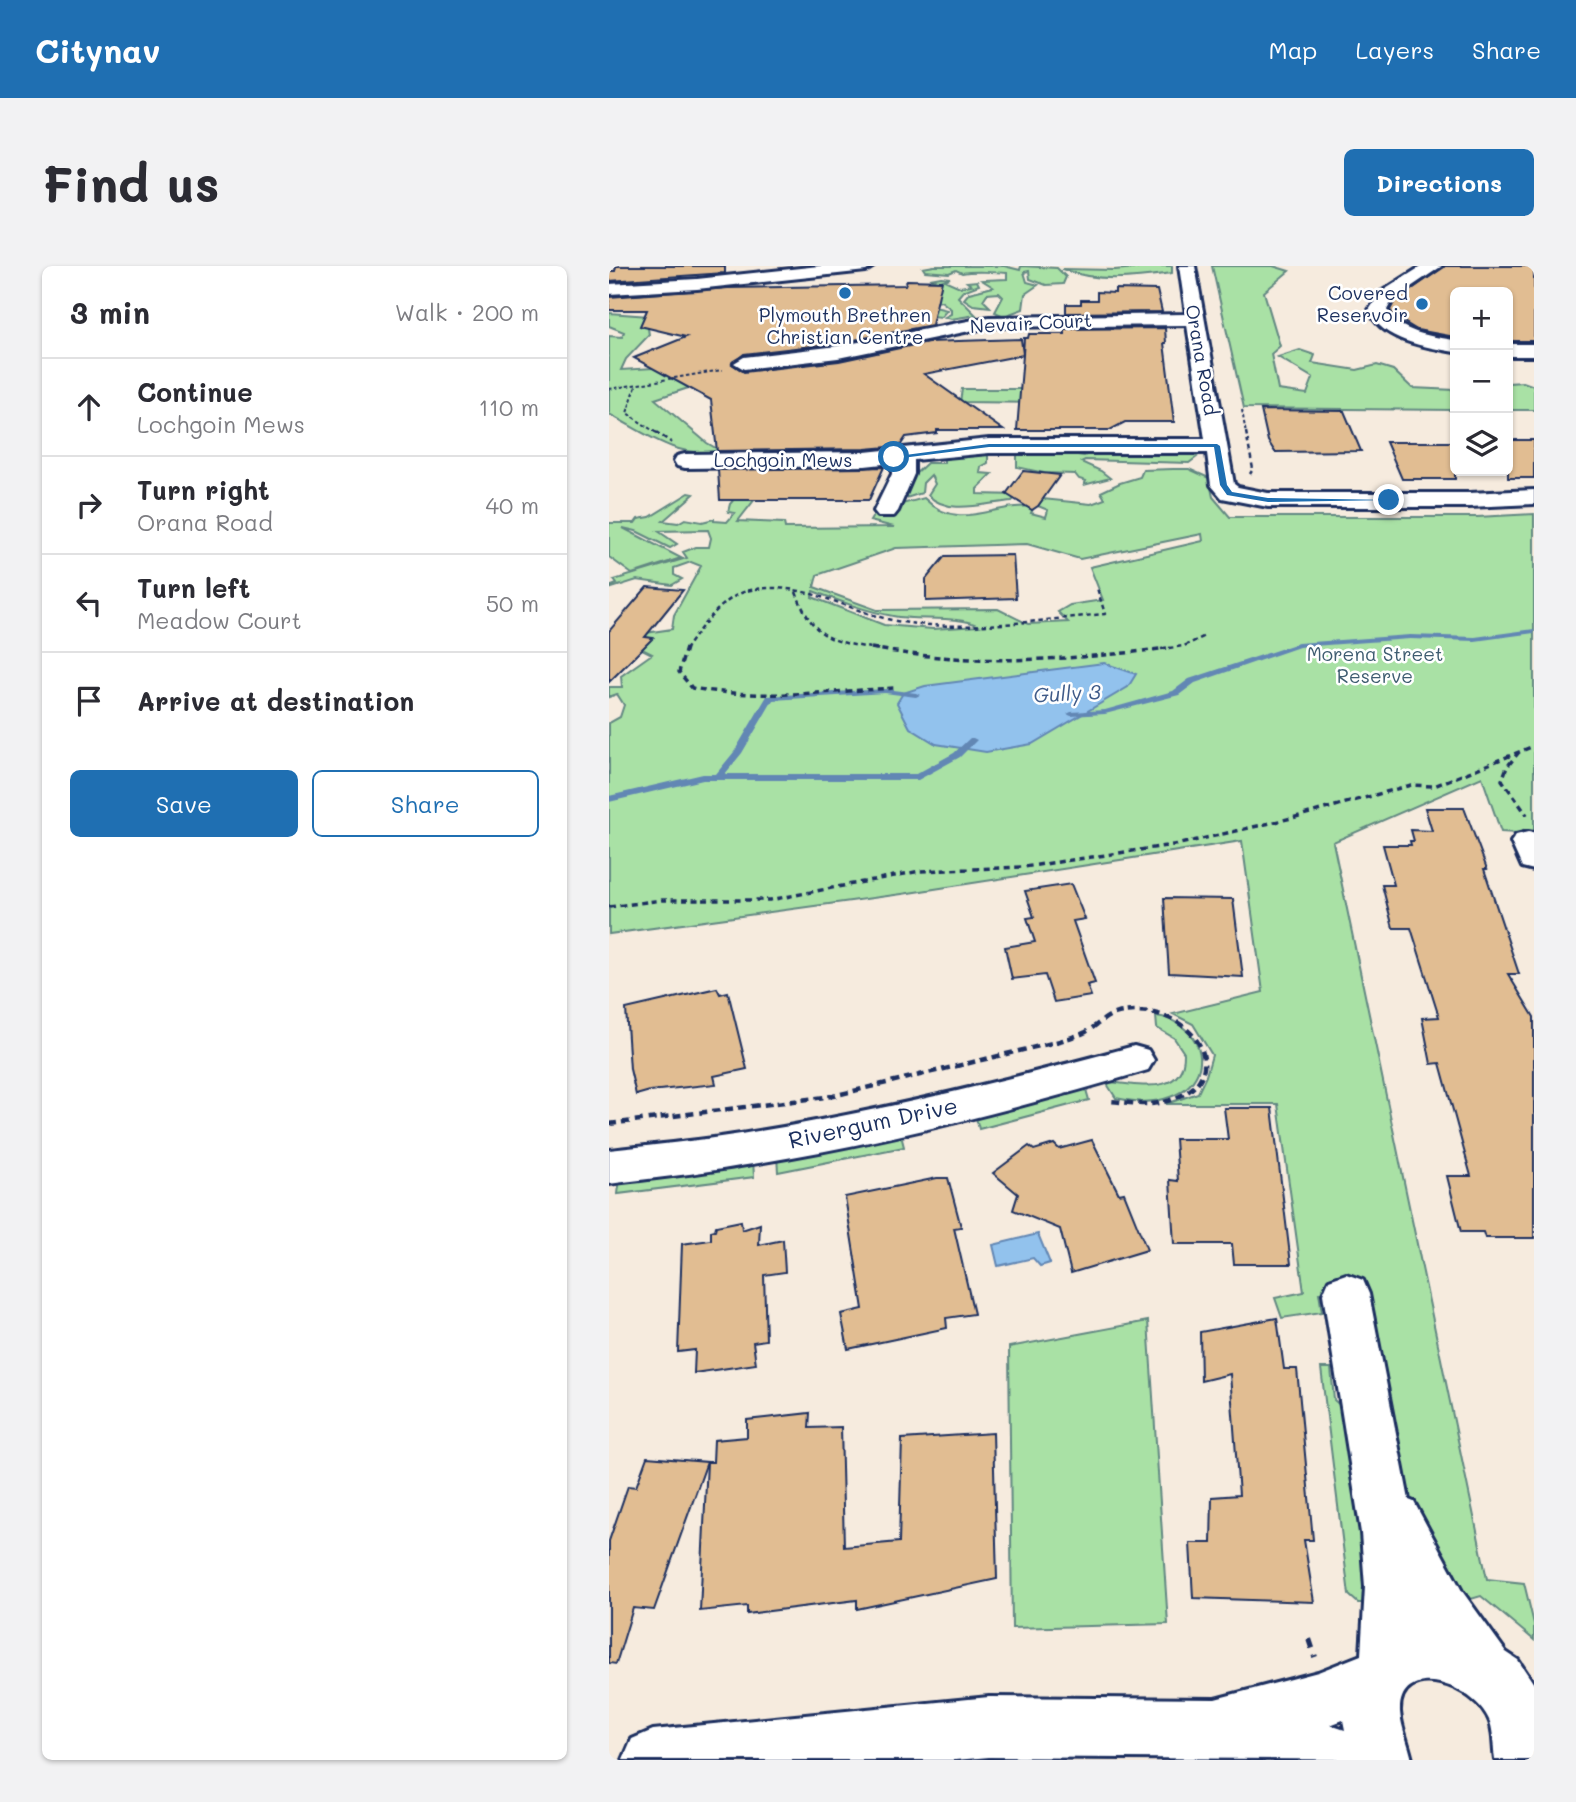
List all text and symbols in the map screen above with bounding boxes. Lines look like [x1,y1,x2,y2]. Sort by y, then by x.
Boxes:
text: Citynav [35,28,160,71]
text: Map [1269,34,1317,65]
text: Layers [1355,34,1434,65]
text: Share [1472,34,1541,65]
button: Directions [1344,149,1534,216]
text: Find us [42,151,220,214]
place label: Covered Reservoir [1317,280,1408,327]
marker: Plymouth Brethren Christian Centre [837,285,853,301]
map controls [1450,287,1513,476]
button: + [1450,287,1513,350]
text: 3 min [70,292,150,332]
marker: Covered Reservoir [1414,296,1430,312]
text: Walk · 200 m [395,297,539,327]
place label: Plymouth Brethren Christian Centre [759,302,931,349]
street label: Orana Road [1180,302,1225,417]
street label: Nevair Court [969,307,1093,338]
button: − [1450,350,1513,413]
text: Continue [137,375,253,409]
icon: ahead [70,388,108,426]
text: 110 m [479,392,539,422]
text: Lochgoin Mews [137,409,305,439]
button: layers [1450,413,1513,476]
route start [878,441,909,472]
street label: Lochgoin Mews [714,447,852,472]
text: Turn right [137,473,270,507]
route end [1373,484,1404,515]
icon: right [70,486,108,524]
text: 40 m [486,490,539,520]
text: Orana Road [137,507,273,537]
text: Turn left [137,571,250,605]
icon: left [70,584,108,622]
text: 50 m [486,588,539,618]
text: Meadow Court [137,605,302,635]
park label: Morena Street Reserve [1307,641,1443,688]
water label: Gully 3 [1032,677,1102,708]
icon: arrive [70,682,108,720]
text: Arrive at destination [137,684,414,718]
button: Save [70,770,298,837]
button: Share [312,770,539,837]
street label: Rivergum Drive [785,1089,960,1155]

